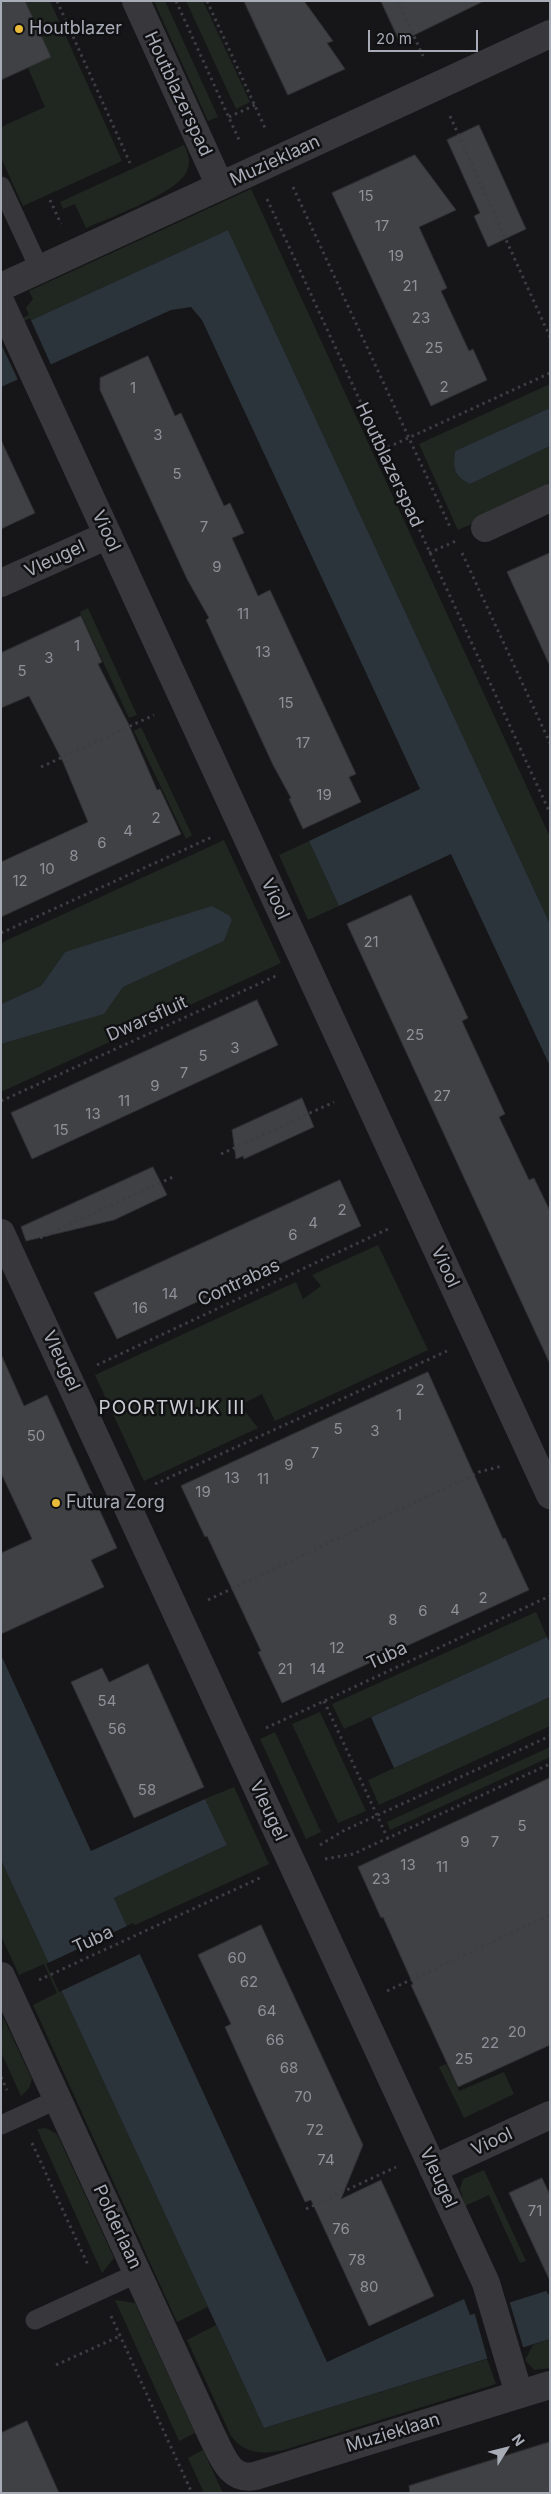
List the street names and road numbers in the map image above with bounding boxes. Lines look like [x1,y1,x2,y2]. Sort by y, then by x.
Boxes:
street label: Houtblazerspad [140,28,216,160]
street label: Muzieklaan [227,131,323,191]
street label: Houtblazerspad [351,399,427,531]
street label: Viool [87,507,125,555]
street label: Vleugel [22,536,88,582]
street label: Viool [256,875,294,923]
street label: Dwarsfluit [103,992,191,1046]
street label: Viool [426,1243,464,1291]
street label: Contrabas [194,1255,284,1311]
street label: Vleugel [38,1328,84,1394]
street label: Tuba [363,1637,411,1675]
street label: Vleugel [245,1778,291,1844]
street label: Tuba [69,1921,117,1959]
street label: Viool [468,2123,516,2161]
street label: Vleugel [415,2145,461,2211]
street label: Polderlaan [88,2182,146,2272]
street label: Muzieklaan [344,2409,442,2457]

